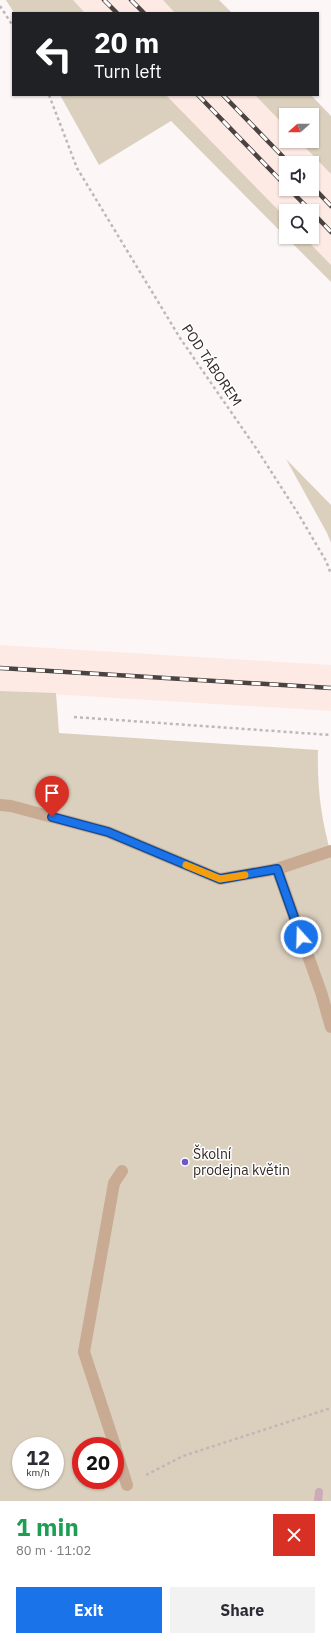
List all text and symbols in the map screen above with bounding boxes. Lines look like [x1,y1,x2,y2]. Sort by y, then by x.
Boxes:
text: 20 m [94,24,159,61]
icon: left [28,28,80,80]
text: Turn left [94,60,162,83]
north arrow [279,108,319,148]
map controls [279,108,319,244]
button: sound [279,156,319,196]
button: search [279,204,319,244]
street label: POD TÁBOREM [178,320,247,409]
pin [35,776,69,817]
icon: arrive [41,782,63,804]
position arrow [280,916,322,958]
place label: Školní prodejna květin [193,1144,290,1179]
marker: Školní prodejna květin [180,1157,190,1167]
speed limit sign: 20 [72,1437,124,1489]
text: 12 [26,1444,50,1471]
text: km/h [26,1466,50,1479]
text: 1 min [16,1511,79,1543]
button: close [273,1514,315,1556]
text: 80 m · 11:02 [16,1542,91,1559]
button: Exit [16,1587,162,1633]
button: Share [170,1587,315,1633]

